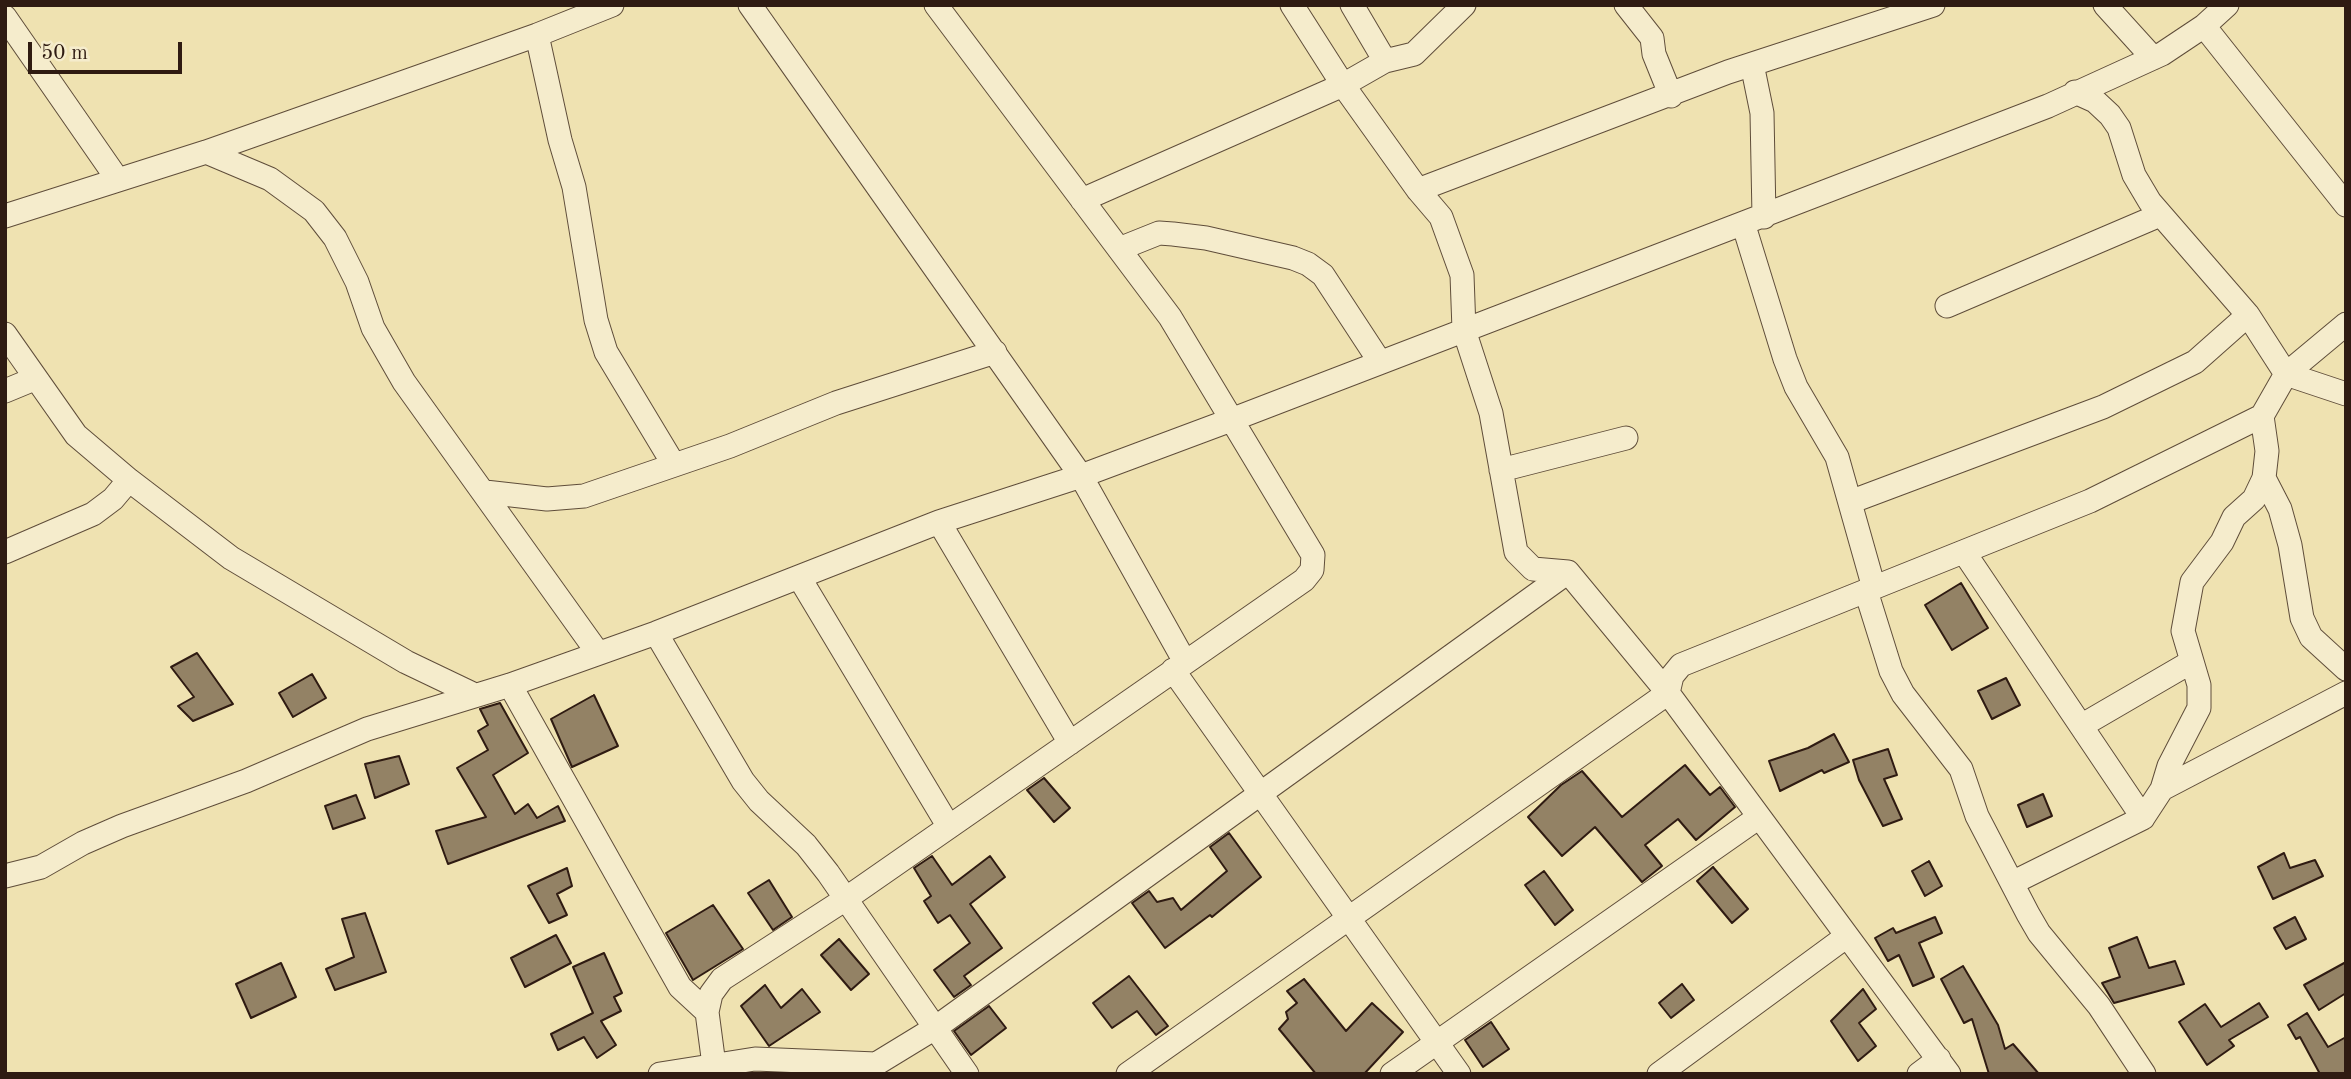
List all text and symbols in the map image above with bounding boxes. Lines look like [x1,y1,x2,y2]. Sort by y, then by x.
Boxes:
scale bar [32,28,186,72]
text: 50 m [41,43,88,64]

